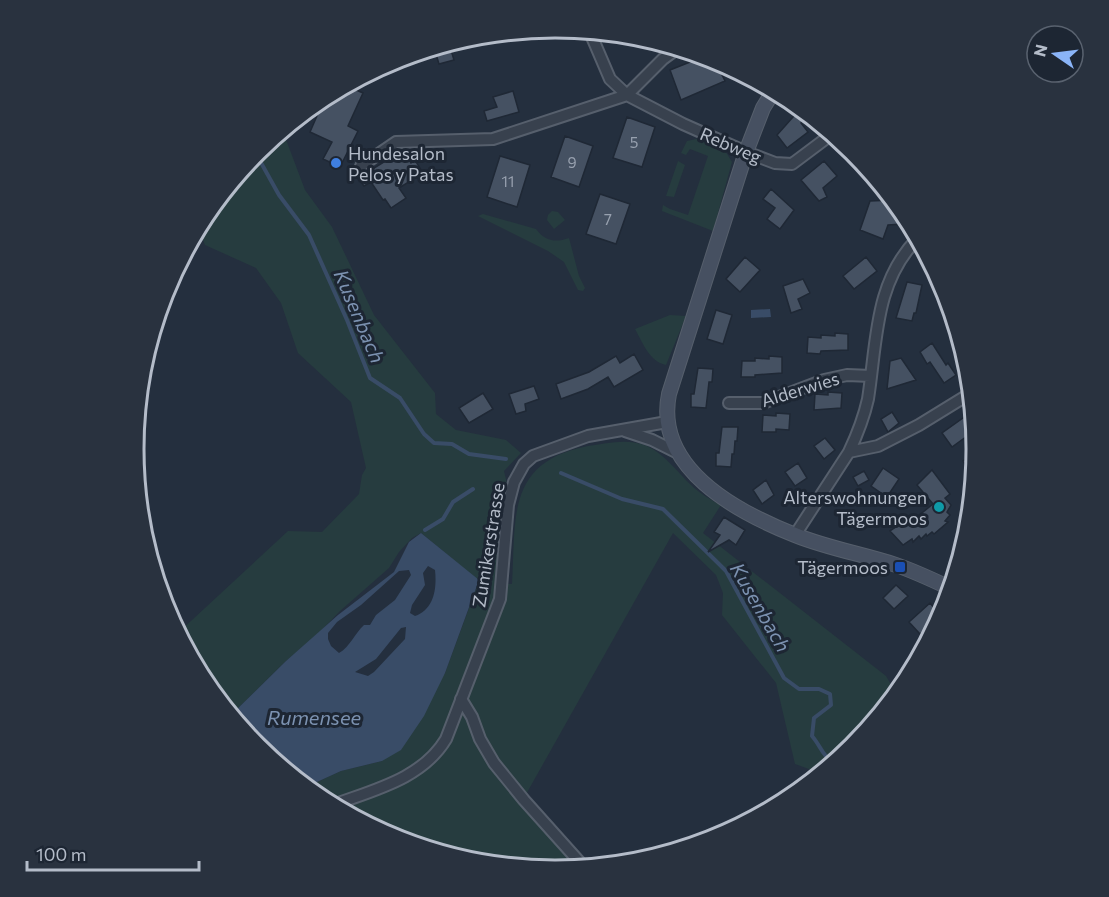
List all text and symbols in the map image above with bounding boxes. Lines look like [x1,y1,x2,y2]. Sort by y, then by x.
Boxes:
north arrow [1025,24,1085,84]
text: N [1029,42,1051,58]
street label: Rebweg [697,122,765,168]
house number: 5 [630,133,638,151]
place label: Hundesalon Pelos y Patas [348,142,454,185]
house number: 9 [567,153,577,171]
marker: Hundesalon Pelos y Patas [329,156,343,170]
house number: 11 [502,172,514,190]
house number: 7 [604,210,612,228]
water label: Kusenbach [330,266,390,366]
street label: Alderwies [758,367,842,411]
street label: Zumikerstrasse [467,481,509,609]
place label: Alterswohnungen Tägermoos [783,486,927,529]
marker: Alterswohnungen Tägermoos [932,500,946,514]
place label: Tägermoos [797,556,888,578]
water label: Kusenbach [726,558,796,656]
marker: Tägermoos [893,560,907,574]
water label: Rumensee [267,705,362,729]
scale bar [27,834,200,872]
text: 100 m [36,843,86,865]

